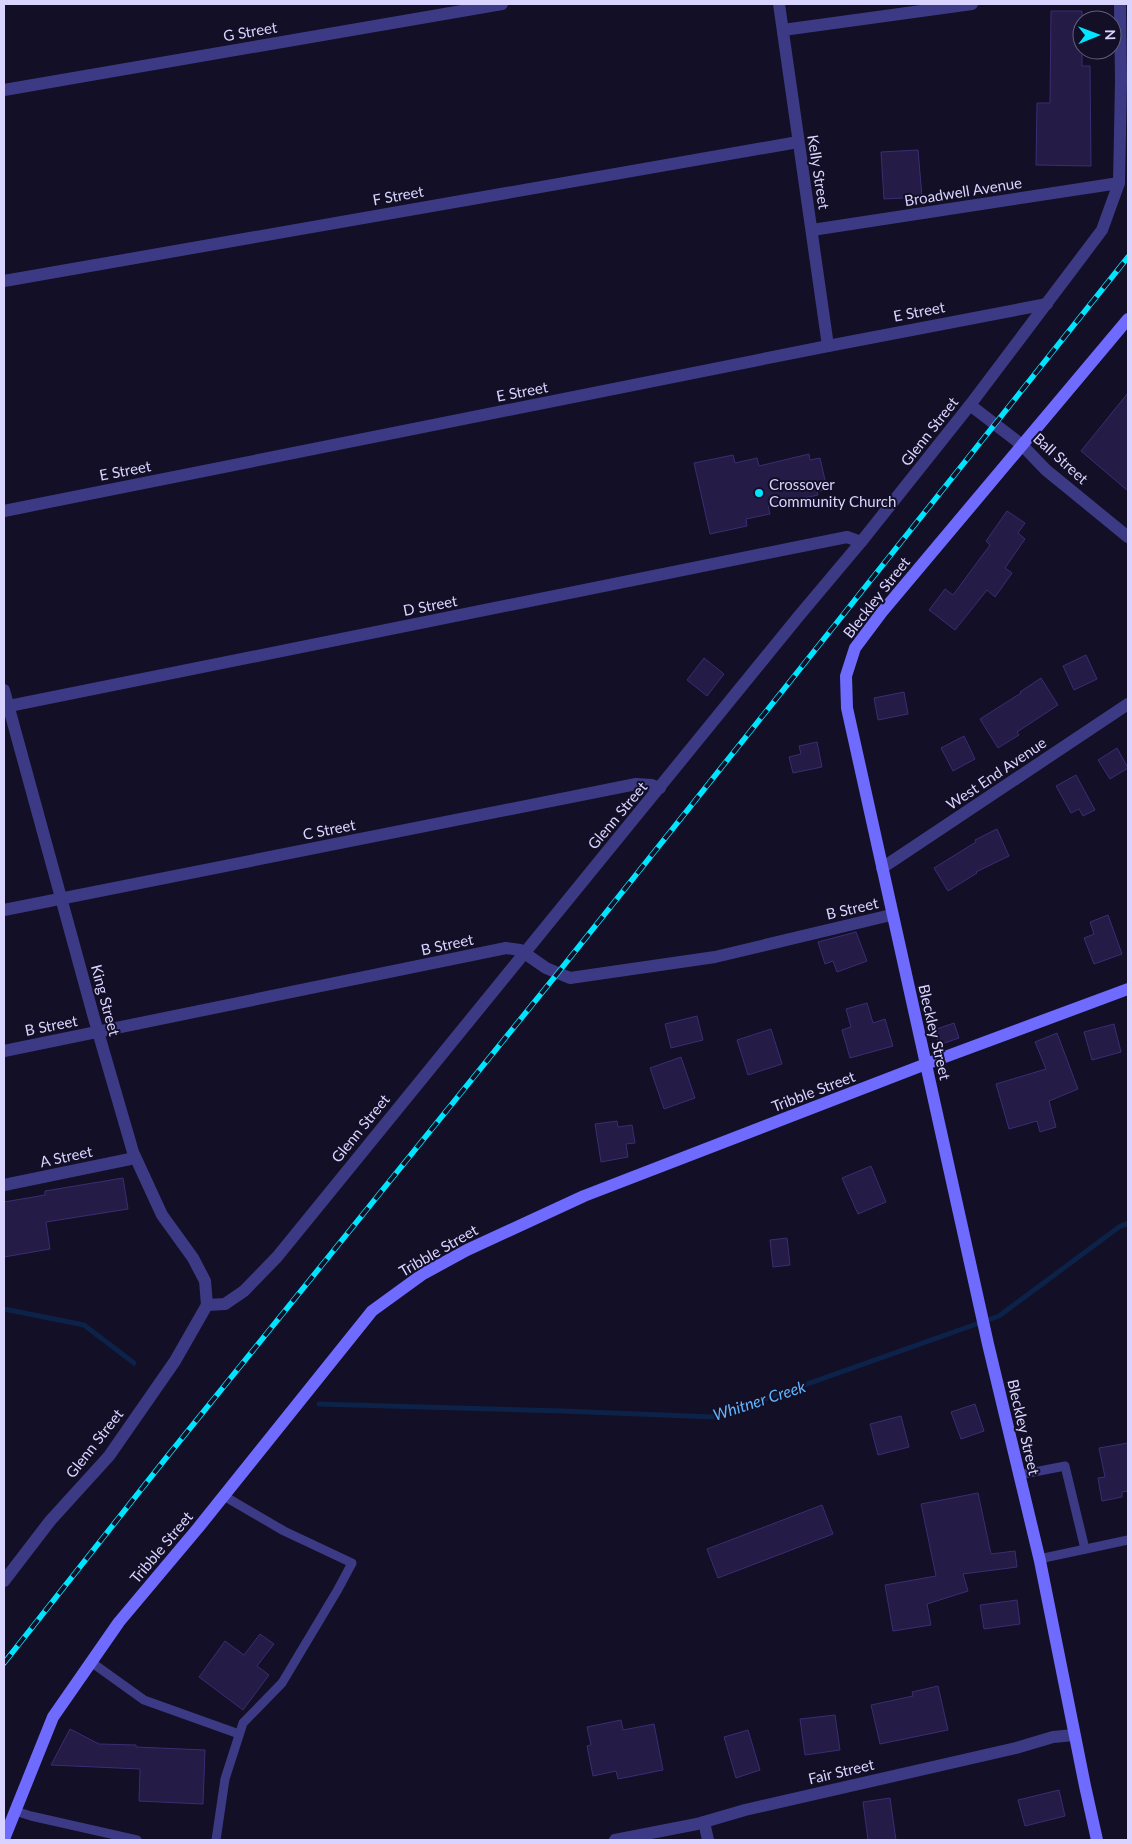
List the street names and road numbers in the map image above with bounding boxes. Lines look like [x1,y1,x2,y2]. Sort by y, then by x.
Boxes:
street label: G Street [222,17,279,45]
street label: Kelly Street [804,134,834,211]
street label: Broadwell Avenue [903,173,1023,209]
street label: F Street [371,182,426,208]
street label: E Street [892,297,947,325]
street label: E Street [495,377,550,405]
street label: Glenn Street [897,392,962,469]
street label: Ball Street [1030,429,1093,488]
street label: E Street [98,456,153,484]
street label: Bleckley Street [839,552,914,641]
street label: D Street [401,591,459,619]
street label: West End Avenue [943,733,1049,813]
street label: Glenn Street [584,777,651,852]
street label: C Street [301,815,358,843]
street label: B Street [824,893,880,923]
street label: B Street [419,930,475,958]
street label: King Street [88,962,124,1038]
street label: Bleckley Street [915,982,955,1082]
street label: B Street [23,1011,79,1039]
street label: Tribble Street [769,1067,858,1115]
street label: Glenn Street [327,1090,393,1166]
street label: A Street [38,1142,94,1170]
street label: Tribble Street [395,1220,481,1280]
street label: Bleckley Street [1004,1377,1044,1477]
street label: Glenn Street [62,1404,127,1481]
street label: Tribble Street [126,1507,197,1586]
street label: Fair Street [806,1755,876,1787]

